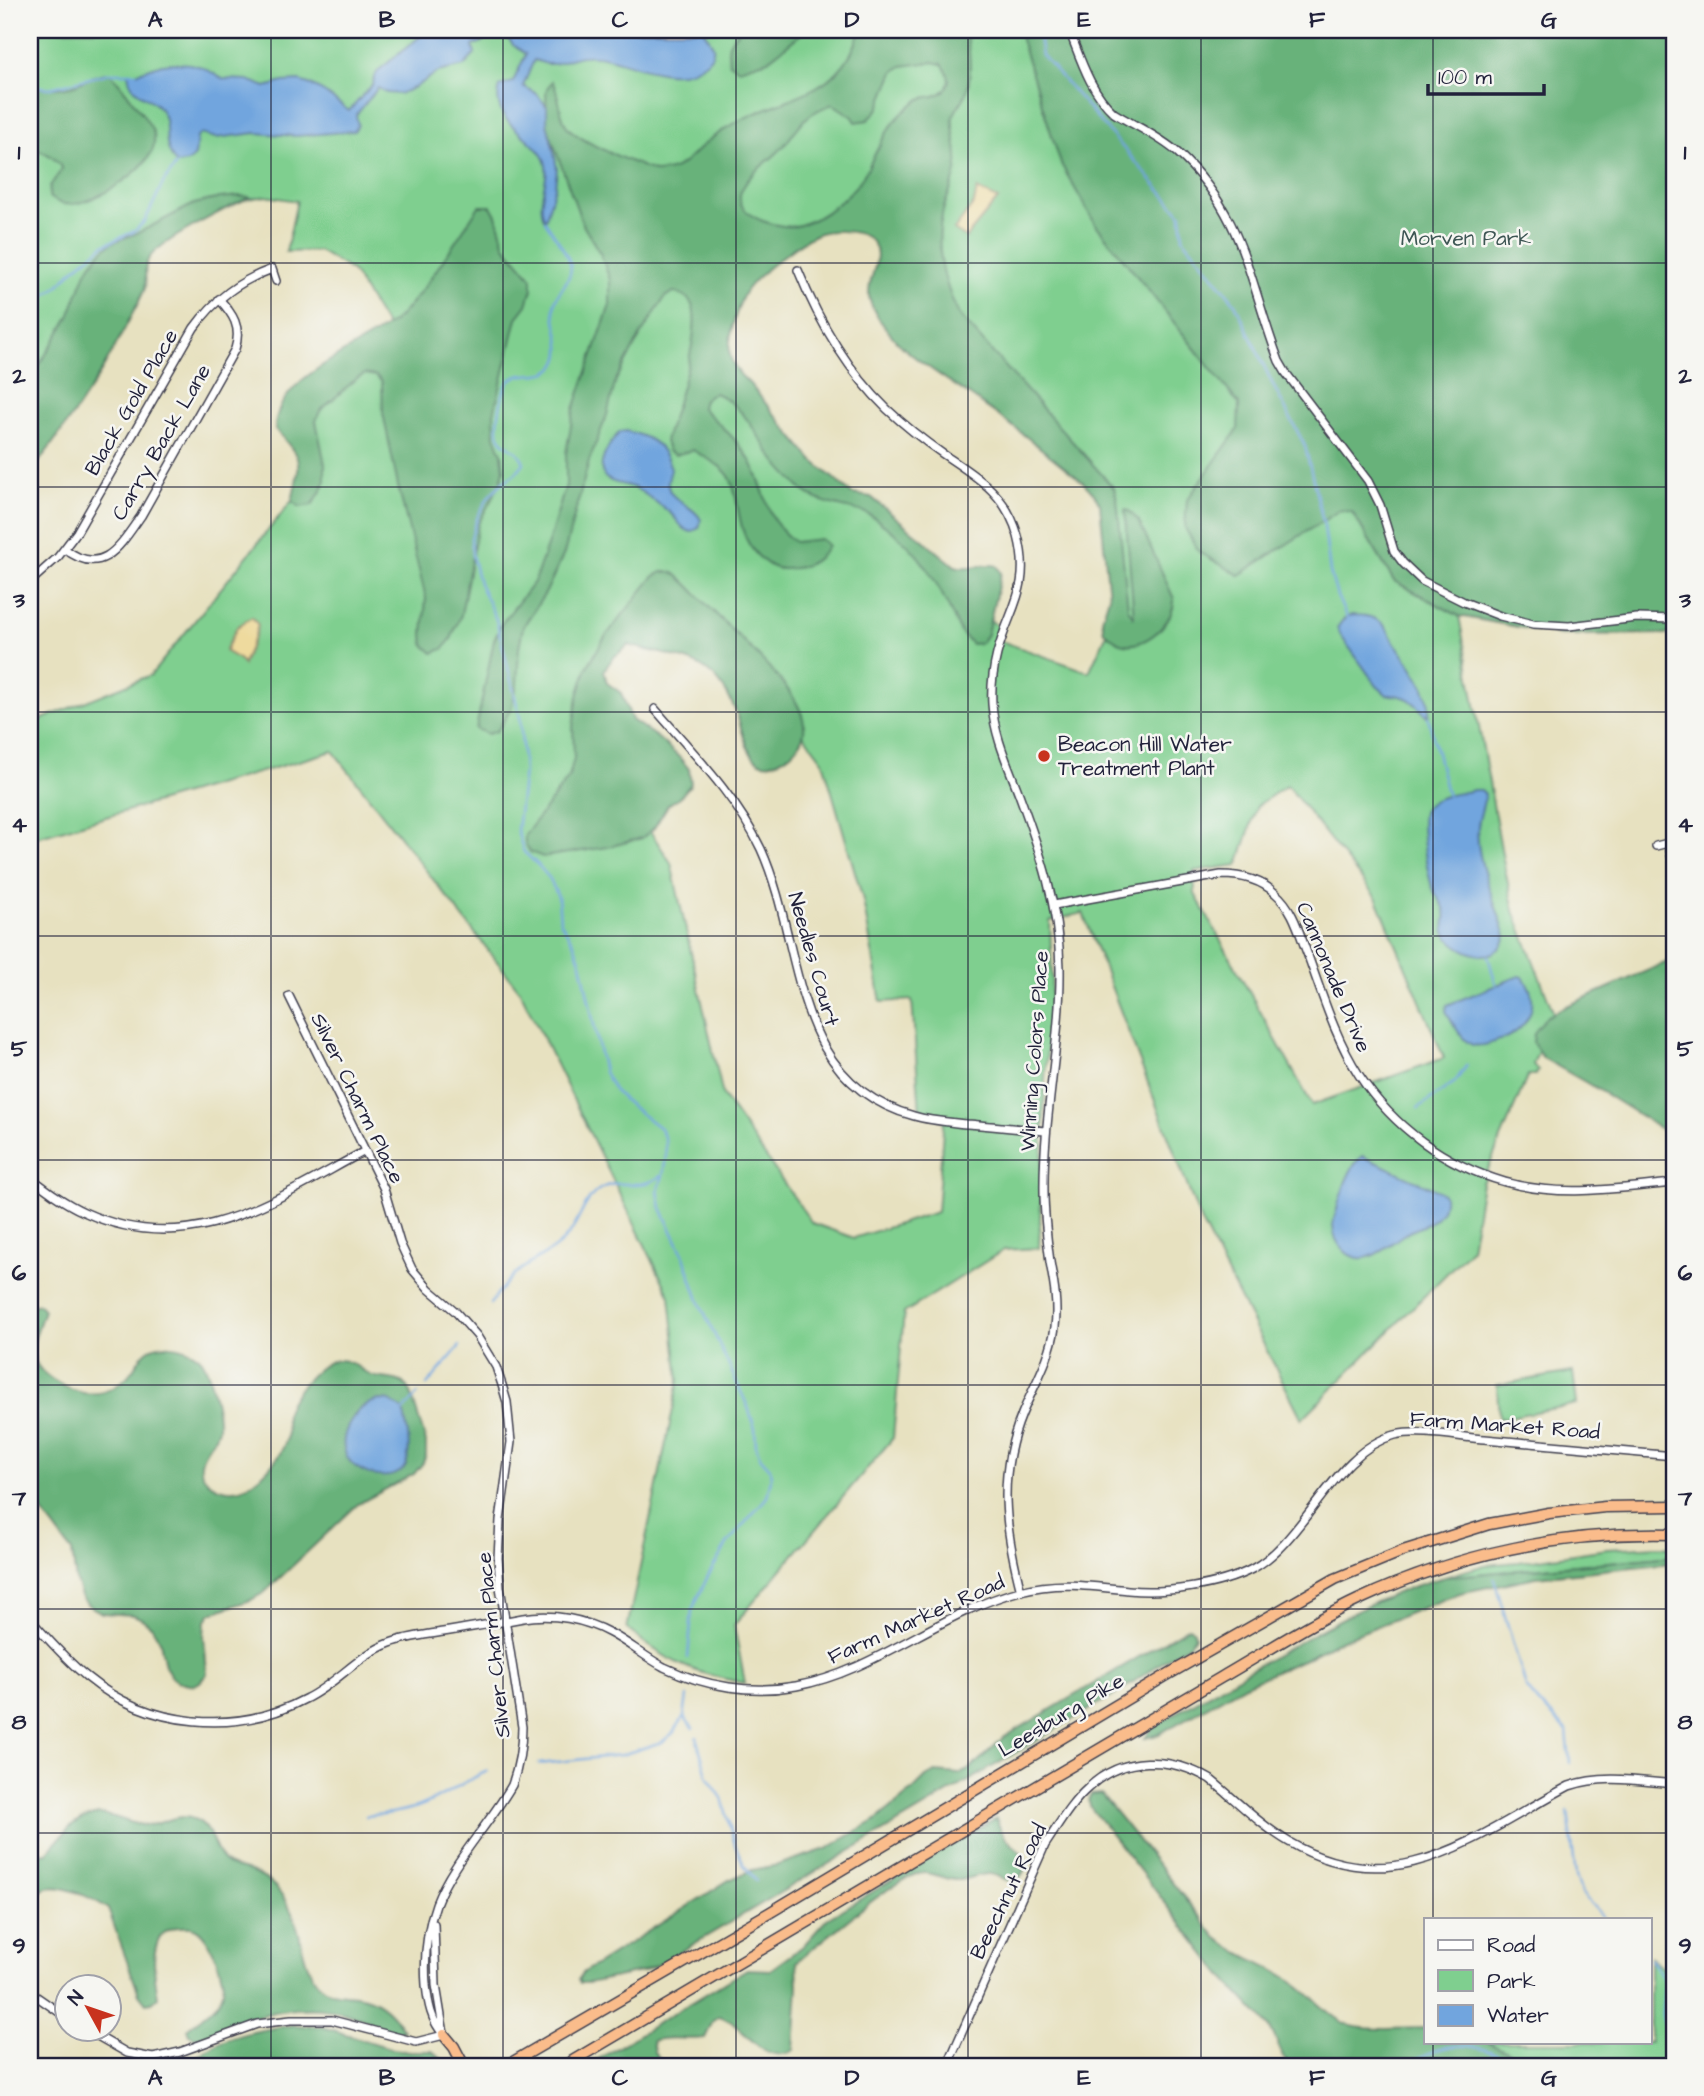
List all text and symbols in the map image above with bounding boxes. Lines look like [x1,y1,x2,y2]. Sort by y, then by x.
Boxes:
text: A [148,4,163,36]
text: B [379,4,396,36]
text: C [612,4,629,36]
text: D [845,4,860,36]
text: E [1077,4,1091,36]
text: F [1309,4,1326,36]
text: G [1541,4,1557,36]
scale bar [1428,52,1543,96]
text: 100 m [1438,63,1493,92]
text: 1 [18,136,21,168]
text: 1 [1684,136,1687,168]
park label: Morven Park [1401,224,1531,253]
street label: Black Gold Place [78,324,185,481]
street label: Carry Back Lane [105,359,220,527]
text: 2 [11,360,26,392]
text: 2 [1677,360,1692,392]
text: 3 [12,584,25,616]
text: 3 [1678,584,1691,616]
place label: Beacon Hill Water Treatment Plant [1058,730,1232,783]
marker: Beacon Hill Water Treatment Plant [1036,748,1052,764]
text: 4 [11,809,27,841]
text: 4 [1677,809,1693,841]
street label: Needles Court [781,889,847,1030]
street label: Cannonade Drive [1289,898,1378,1057]
street label: Winning Colors Place [1013,950,1058,1153]
street label: Silver Charm Place [304,1008,411,1188]
text: 5 [11,1033,28,1065]
text: 5 [1677,1033,1694,1065]
text: 6 [12,1257,27,1289]
text: 6 [1678,1257,1693,1289]
street label: Farm Market Road [1409,1404,1601,1447]
text: 7 [11,1482,27,1514]
text: 7 [1677,1482,1693,1514]
street label: Silver Charm Place [469,1551,518,1739]
street label: Farm Market Road [823,1567,1009,1671]
street label: Leesburg Pike [993,1666,1131,1766]
text: 8 [12,1706,27,1738]
text: 8 [1678,1706,1693,1738]
street label: Beechnut Road [963,1818,1054,1964]
legend [1424,1918,1652,2044]
text: 9 [12,1930,26,1962]
text: 9 [1678,1930,1692,1962]
text: Road [1487,1931,1535,1960]
text: Park [1487,1967,1536,1996]
north arrow [52,1974,122,2044]
text: N [62,1985,90,2011]
text: Water [1487,2001,1549,2030]
text: A [148,2062,163,2094]
text: B [379,2062,396,2094]
text: C [612,2062,629,2094]
text: D [845,2062,860,2094]
text: E [1077,2062,1091,2094]
text: F [1309,2062,1326,2094]
text: G [1541,2062,1557,2094]

